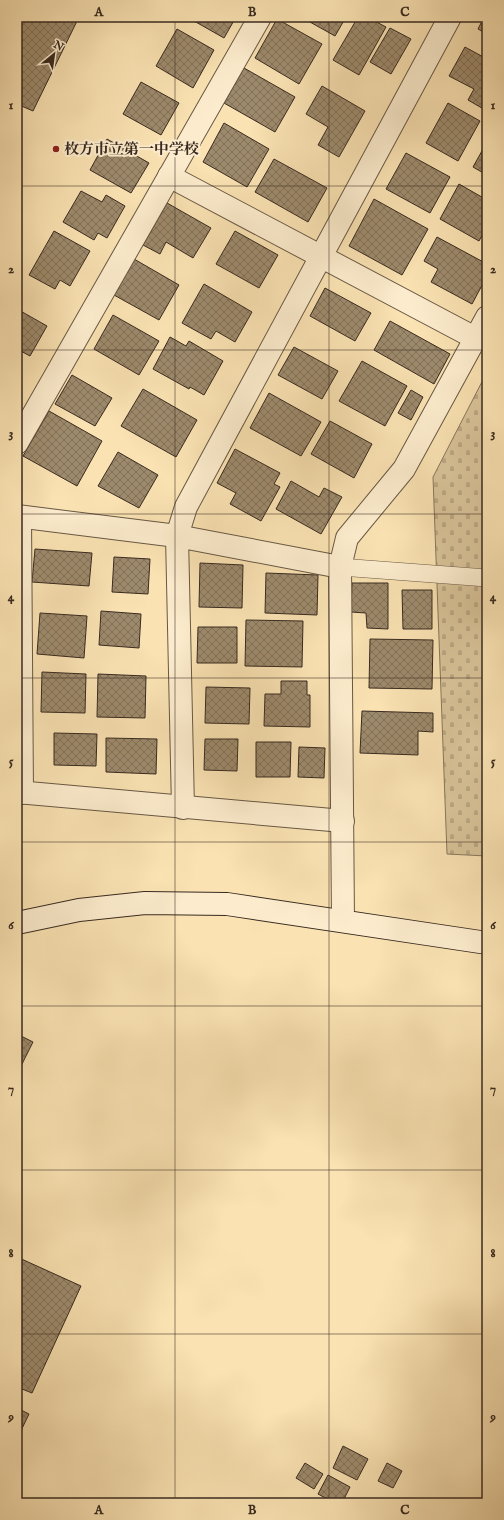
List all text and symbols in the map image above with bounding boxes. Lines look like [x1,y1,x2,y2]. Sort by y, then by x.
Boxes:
text: A [94,4,105,21]
text: B [248,4,257,21]
text: C [400,4,410,21]
north arrow [34,34,74,74]
text: N [50,37,66,55]
text: 1 [9,97,14,114]
text: 1 [491,97,496,114]
place label: 枚方市立第一中学校 [64,140,199,159]
marker: 枚方市立第一中学校 [51,144,61,154]
text: 2 [8,261,14,278]
text: 2 [490,261,496,278]
text: 3 [9,425,14,442]
text: 3 [491,425,496,442]
text: 4 [8,589,15,606]
text: 4 [490,589,497,606]
text: 5 [9,753,14,770]
text: 5 [491,753,496,770]
text: 6 [8,917,14,934]
text: 6 [490,917,496,934]
text: 7 [8,1081,14,1098]
text: 7 [490,1081,496,1098]
text: 8 [8,1245,14,1262]
text: 8 [490,1245,496,1262]
text: 9 [7,1409,14,1426]
text: 9 [489,1409,496,1426]
text: A [94,1502,105,1519]
text: B [248,1502,257,1519]
text: C [400,1502,410,1519]

